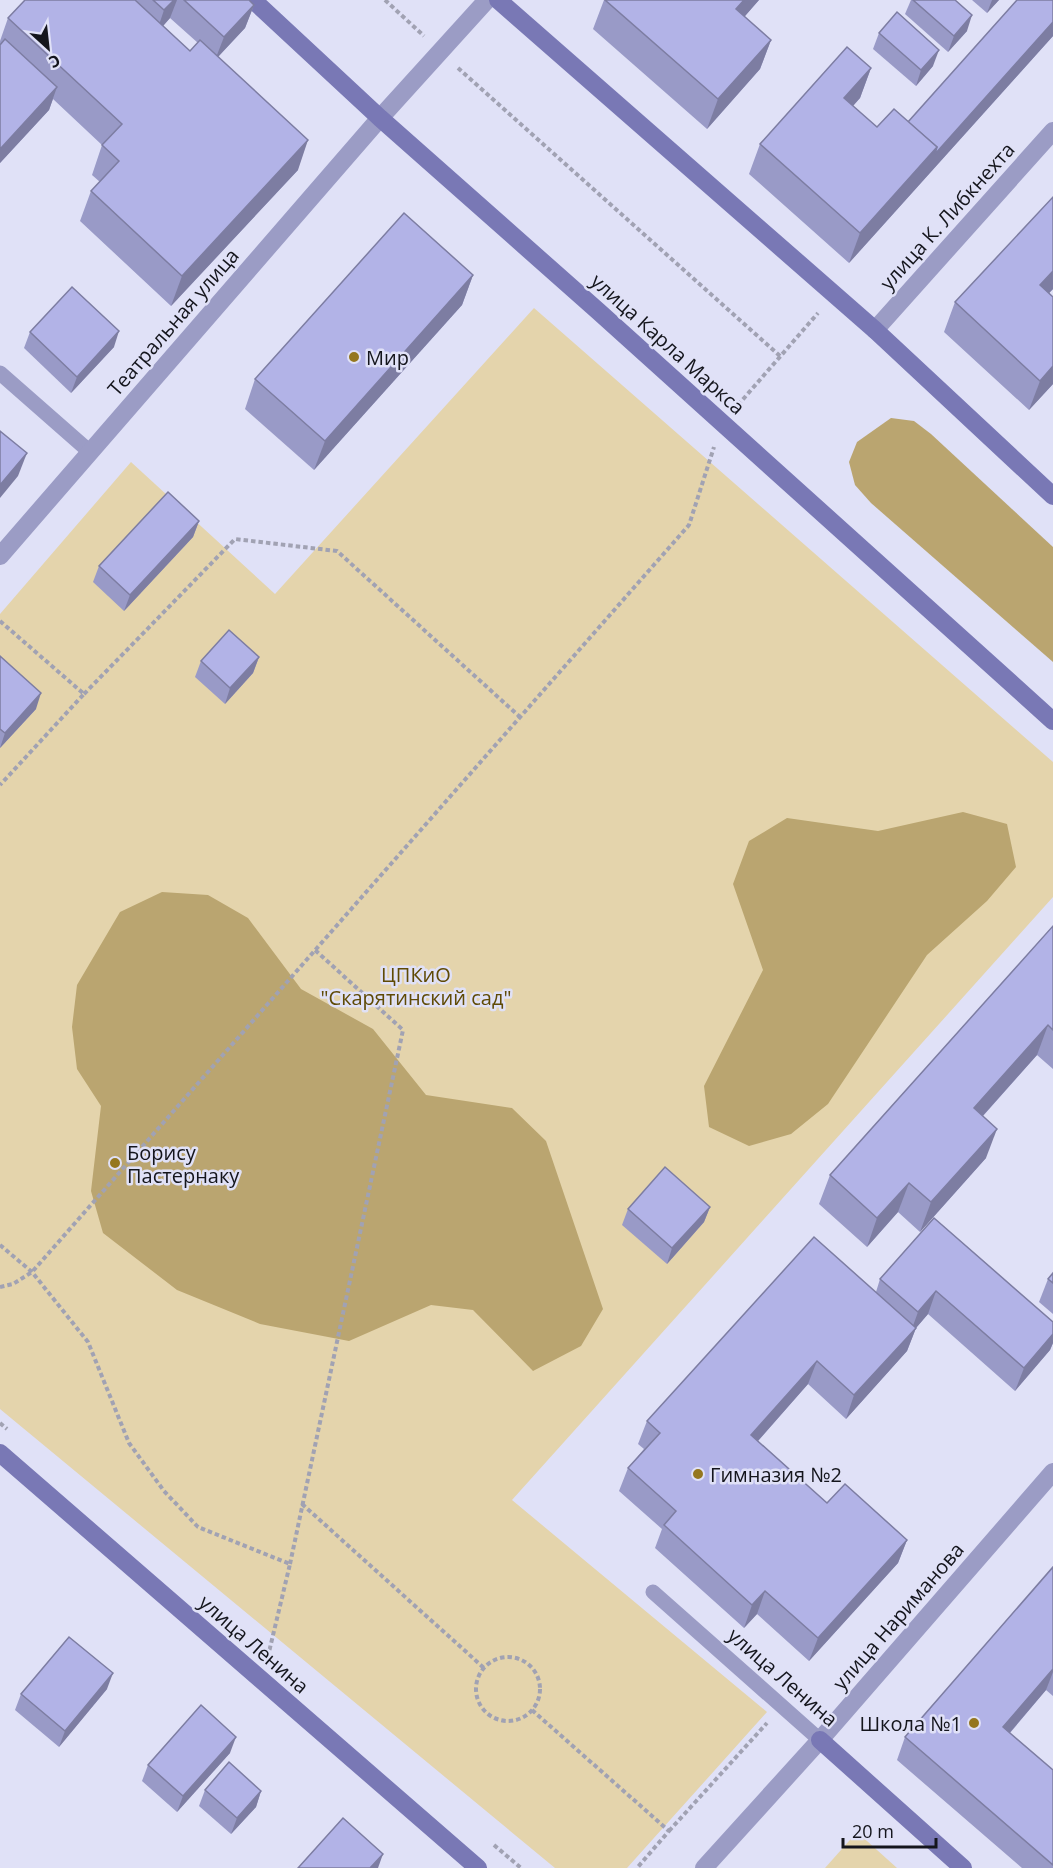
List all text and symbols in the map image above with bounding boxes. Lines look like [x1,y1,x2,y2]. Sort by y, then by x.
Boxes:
north arrow [18,18,78,78]
text: С [45,49,64,73]
street label: улица К. Либкнехта [874,137,1020,295]
street label: Театральная улица [101,242,245,402]
street label: улица Карла Маркса [585,267,751,421]
place label: Мир [366,344,409,371]
marker: Мир [347,350,361,364]
park label: ЦПКиО "Скарятинский сад" [321,961,511,1011]
place label: Борису Пастернаку [127,1139,240,1189]
marker: Борису Пастернаку [108,1156,122,1170]
place label: Гимназия №2 [710,1461,842,1488]
marker: Гимназия №2 [691,1467,705,1481]
street label: улица Нариманова [827,1537,969,1695]
street label: улица Ленина [193,1589,315,1699]
street label: улица Ленина [722,1622,844,1732]
place label: Школа №1 [859,1710,962,1737]
marker: Школа №1 [967,1716,981,1730]
scale bar [843,1811,936,1849]
text: 20 m [852,1819,894,1843]

